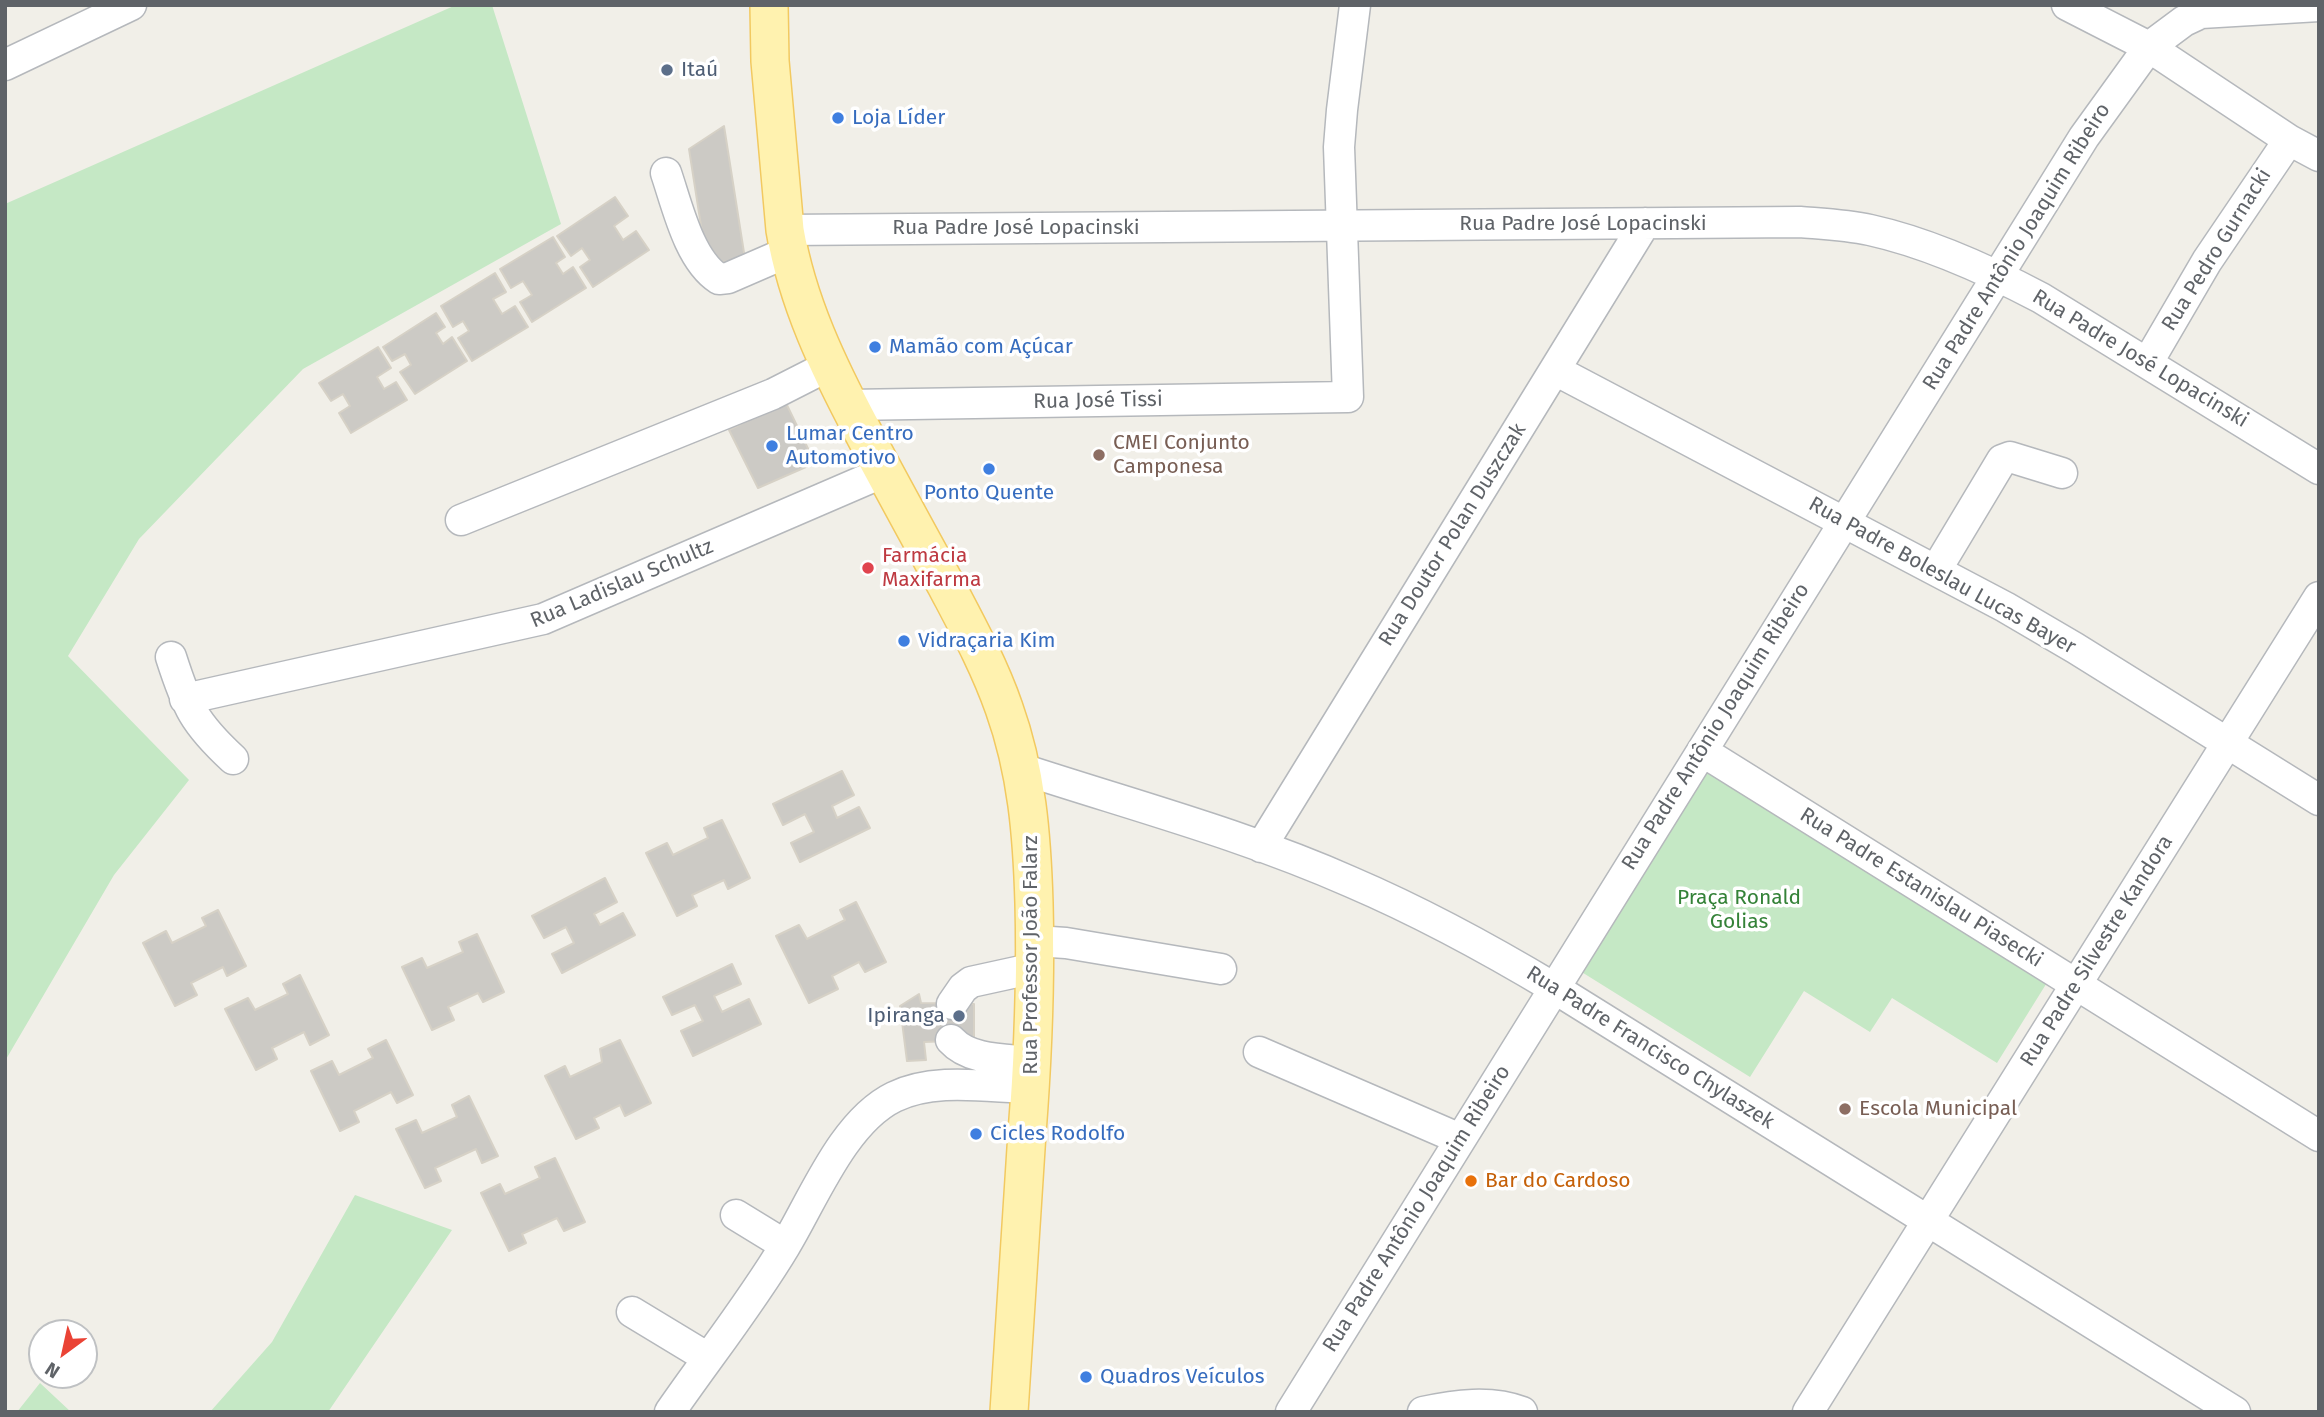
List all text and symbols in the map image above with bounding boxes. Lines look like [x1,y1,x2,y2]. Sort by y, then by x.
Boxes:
place label: Itaú [681,57,718,83]
marker: Itaú [659,62,675,78]
street label: Rua Padre Antônio Joaquim Ribeiro [1918,99,2116,395]
place label: Loja Líder [852,105,945,131]
marker: Loja Líder [830,110,846,126]
street label: Rua Pedro Gurnacki [2157,164,2277,336]
street label: Rua Padre José Lopacinski [1459,211,1707,237]
street label: Rua Padre José Lopacinski [892,215,1140,241]
street label: Rua Padre José Lopacinski [2027,284,2253,434]
place label: Mamão com Açúcar [889,334,1073,360]
marker: Mamão com Açúcar [867,339,883,355]
street label: Rua José Tissi [1033,387,1163,415]
street label: Rua Doutor Polan Duszczak [1374,419,1532,651]
place label: Lumar Centro Automotivo [786,421,914,471]
place label: CMEI Conjunto Camponesa [1113,430,1250,480]
marker: Lumar Centro Automotivo [764,438,780,454]
marker: CMEI Conjunto Camponesa [1091,447,1107,463]
marker: Ponto Quente [981,461,997,477]
place label: Ponto Quente [924,480,1054,506]
street label: Rua Padre Boleslau Lucas Bayer [1804,492,2080,660]
street label: Rua Ladislau Schultz [527,534,717,634]
place label: Farmácia Maxifarma [882,543,981,593]
marker: Farmácia Maxifarma [860,560,876,576]
street label: Rua Padre Antônio Joaquim Ribeiro [1617,579,1815,875]
place label: Vidraçaria Kim [918,628,1056,654]
marker: Vidraçaria Kim [896,633,912,649]
street label: Rua Padre Estanislau Piasecki [1795,803,2047,973]
street label: Rua Padre Silvestre Kandora [2015,831,2179,1071]
street label: Rua Professor João Falarz [1018,835,1044,1075]
park label: Praça Ronald Golias [1677,885,1801,935]
street label: Rua Padre Francisco Chylaszek [1521,961,1779,1135]
place label: Ipiranga [867,1003,945,1029]
marker: Ipiranga [951,1008,967,1024]
street label: Rua Padre Antônio Joaquim Ribeiro [1318,1061,1516,1357]
place label: Escola Municipal [1859,1096,2017,1122]
marker: Escola Municipal [1837,1101,1853,1117]
place label: Cicles Rodolfo [990,1121,1125,1147]
marker: Cicles Rodolfo [968,1126,984,1142]
place label: Bar do Cardoso [1485,1168,1631,1194]
marker: Bar do Cardoso [1463,1173,1479,1189]
north arrow [28,1319,98,1389]
text: N [41,1357,64,1383]
place label: Quadros Veículos [1100,1364,1265,1390]
marker: Quadros Veículos [1078,1369,1094,1385]

